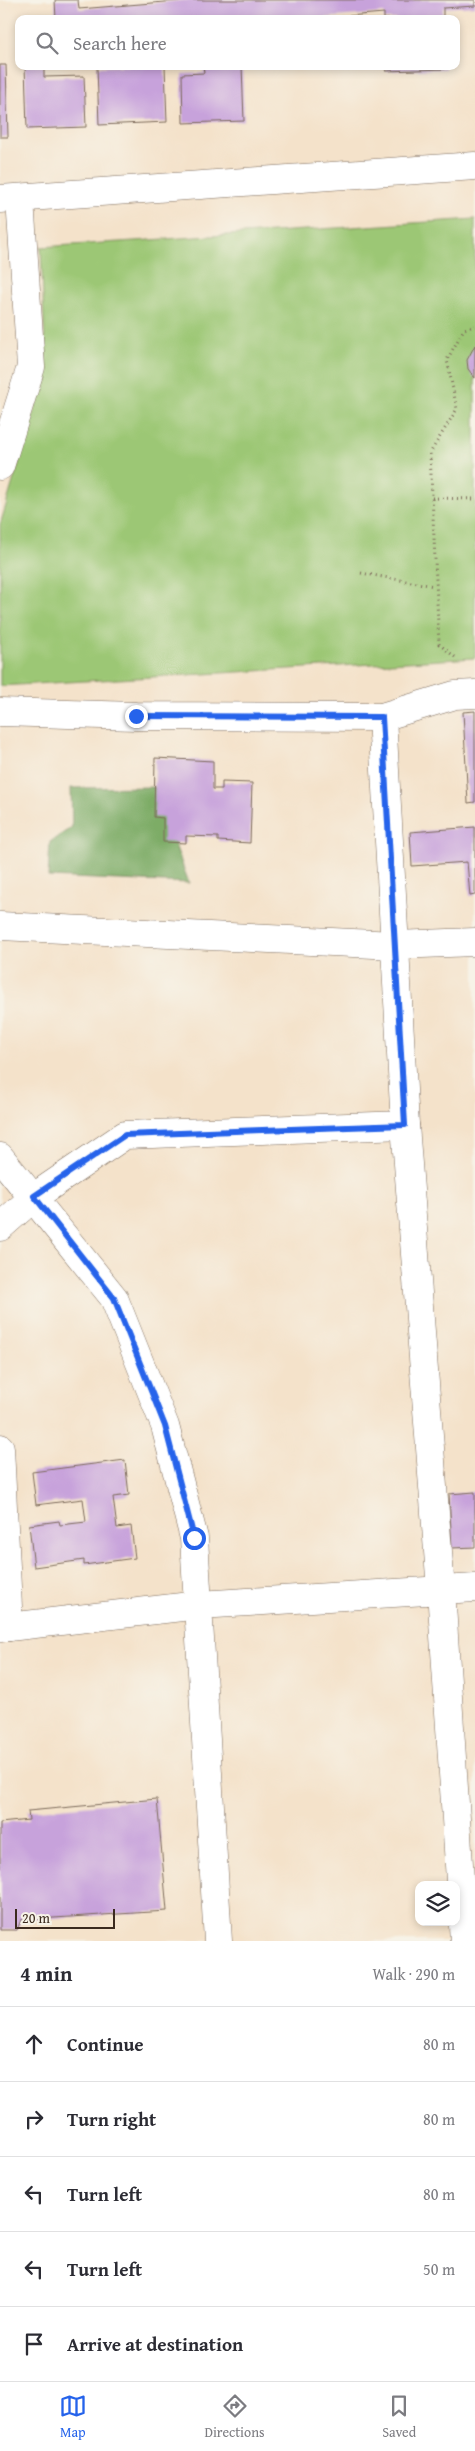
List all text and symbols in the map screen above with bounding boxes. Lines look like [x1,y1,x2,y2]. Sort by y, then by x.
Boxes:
search box [15,15,460,70]
icon: search [33,29,61,57]
text: Search here [73,29,167,57]
route end [125,705,148,728]
route start [183,1527,206,1550]
map controls [415,1881,460,1926]
button: layers [415,1881,460,1926]
scale bar [15,1906,115,1929]
text: 20 m [22,1908,50,1928]
text: 4 min [20,1958,72,1989]
text: Walk · 290 m [372,1962,455,1986]
icon: ahead [20,2030,48,2058]
text: Continue [67,2030,144,2058]
text: 80 m [423,2032,455,2056]
icon: right [20,2105,48,2133]
text: Turn right [67,2105,156,2133]
text: 80 m [423,2107,455,2131]
icon: left [20,2180,48,2208]
text: Turn left [67,2180,142,2208]
text: 80 m [423,2182,455,2206]
icon: left [20,2255,48,2283]
text: Turn left [67,2255,142,2283]
text: 50 m [423,2257,455,2281]
icon: arrive [20,2330,48,2358]
text: Arrive at destination [67,2330,243,2358]
tab: Map [59,2392,87,2442]
tab: Directions [204,2392,265,2442]
tab: Saved [382,2392,416,2442]

